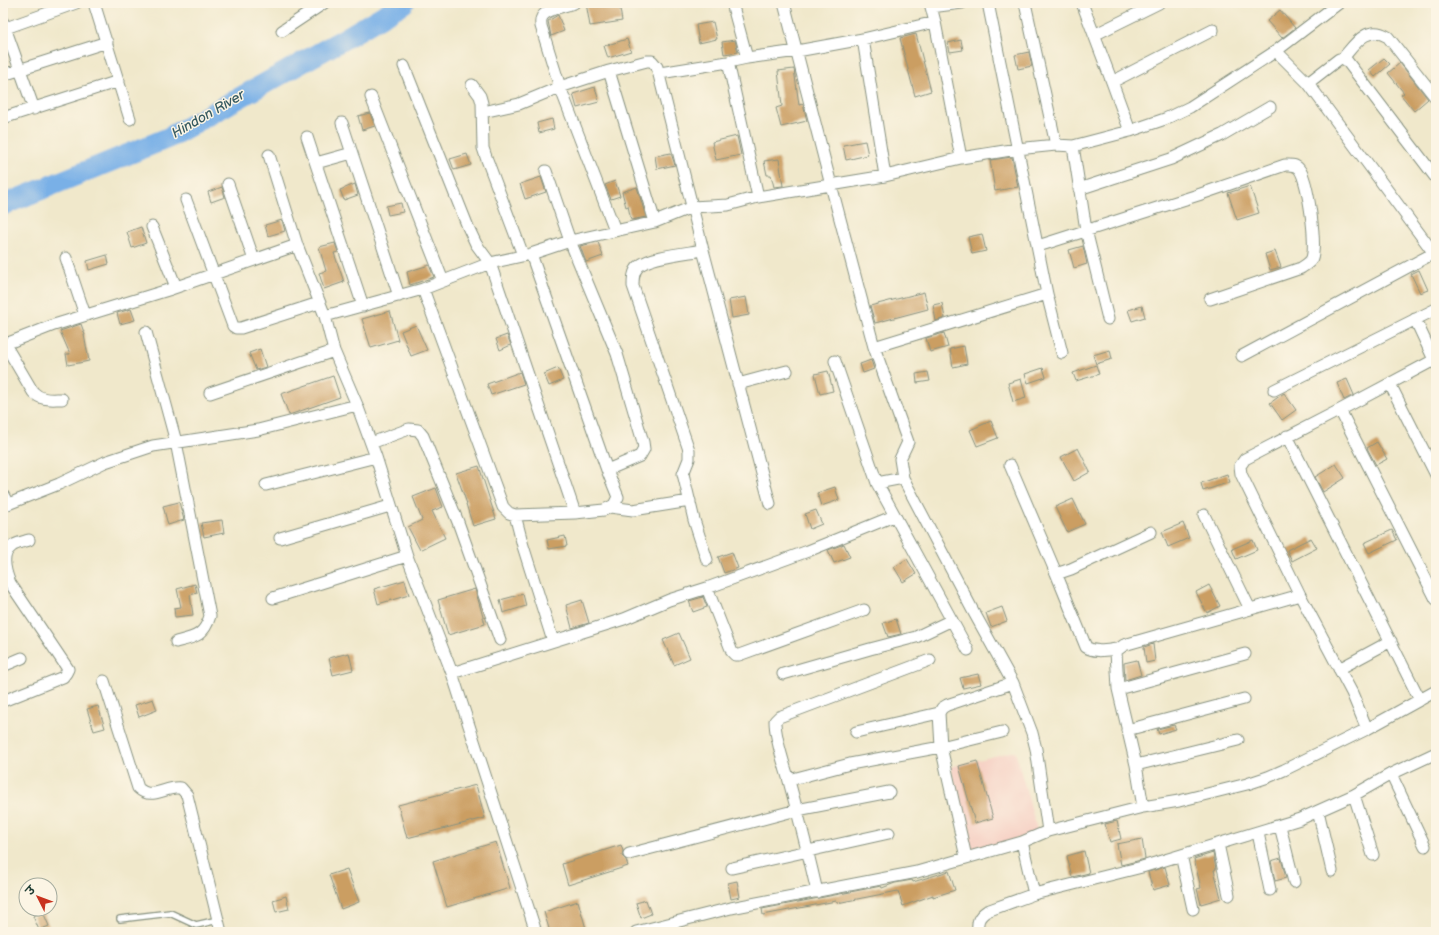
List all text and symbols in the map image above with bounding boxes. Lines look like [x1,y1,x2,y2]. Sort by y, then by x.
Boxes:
water label: Hindon River [169,86,248,142]
north arrow [18,877,58,917]
text: उ [23,882,39,898]

